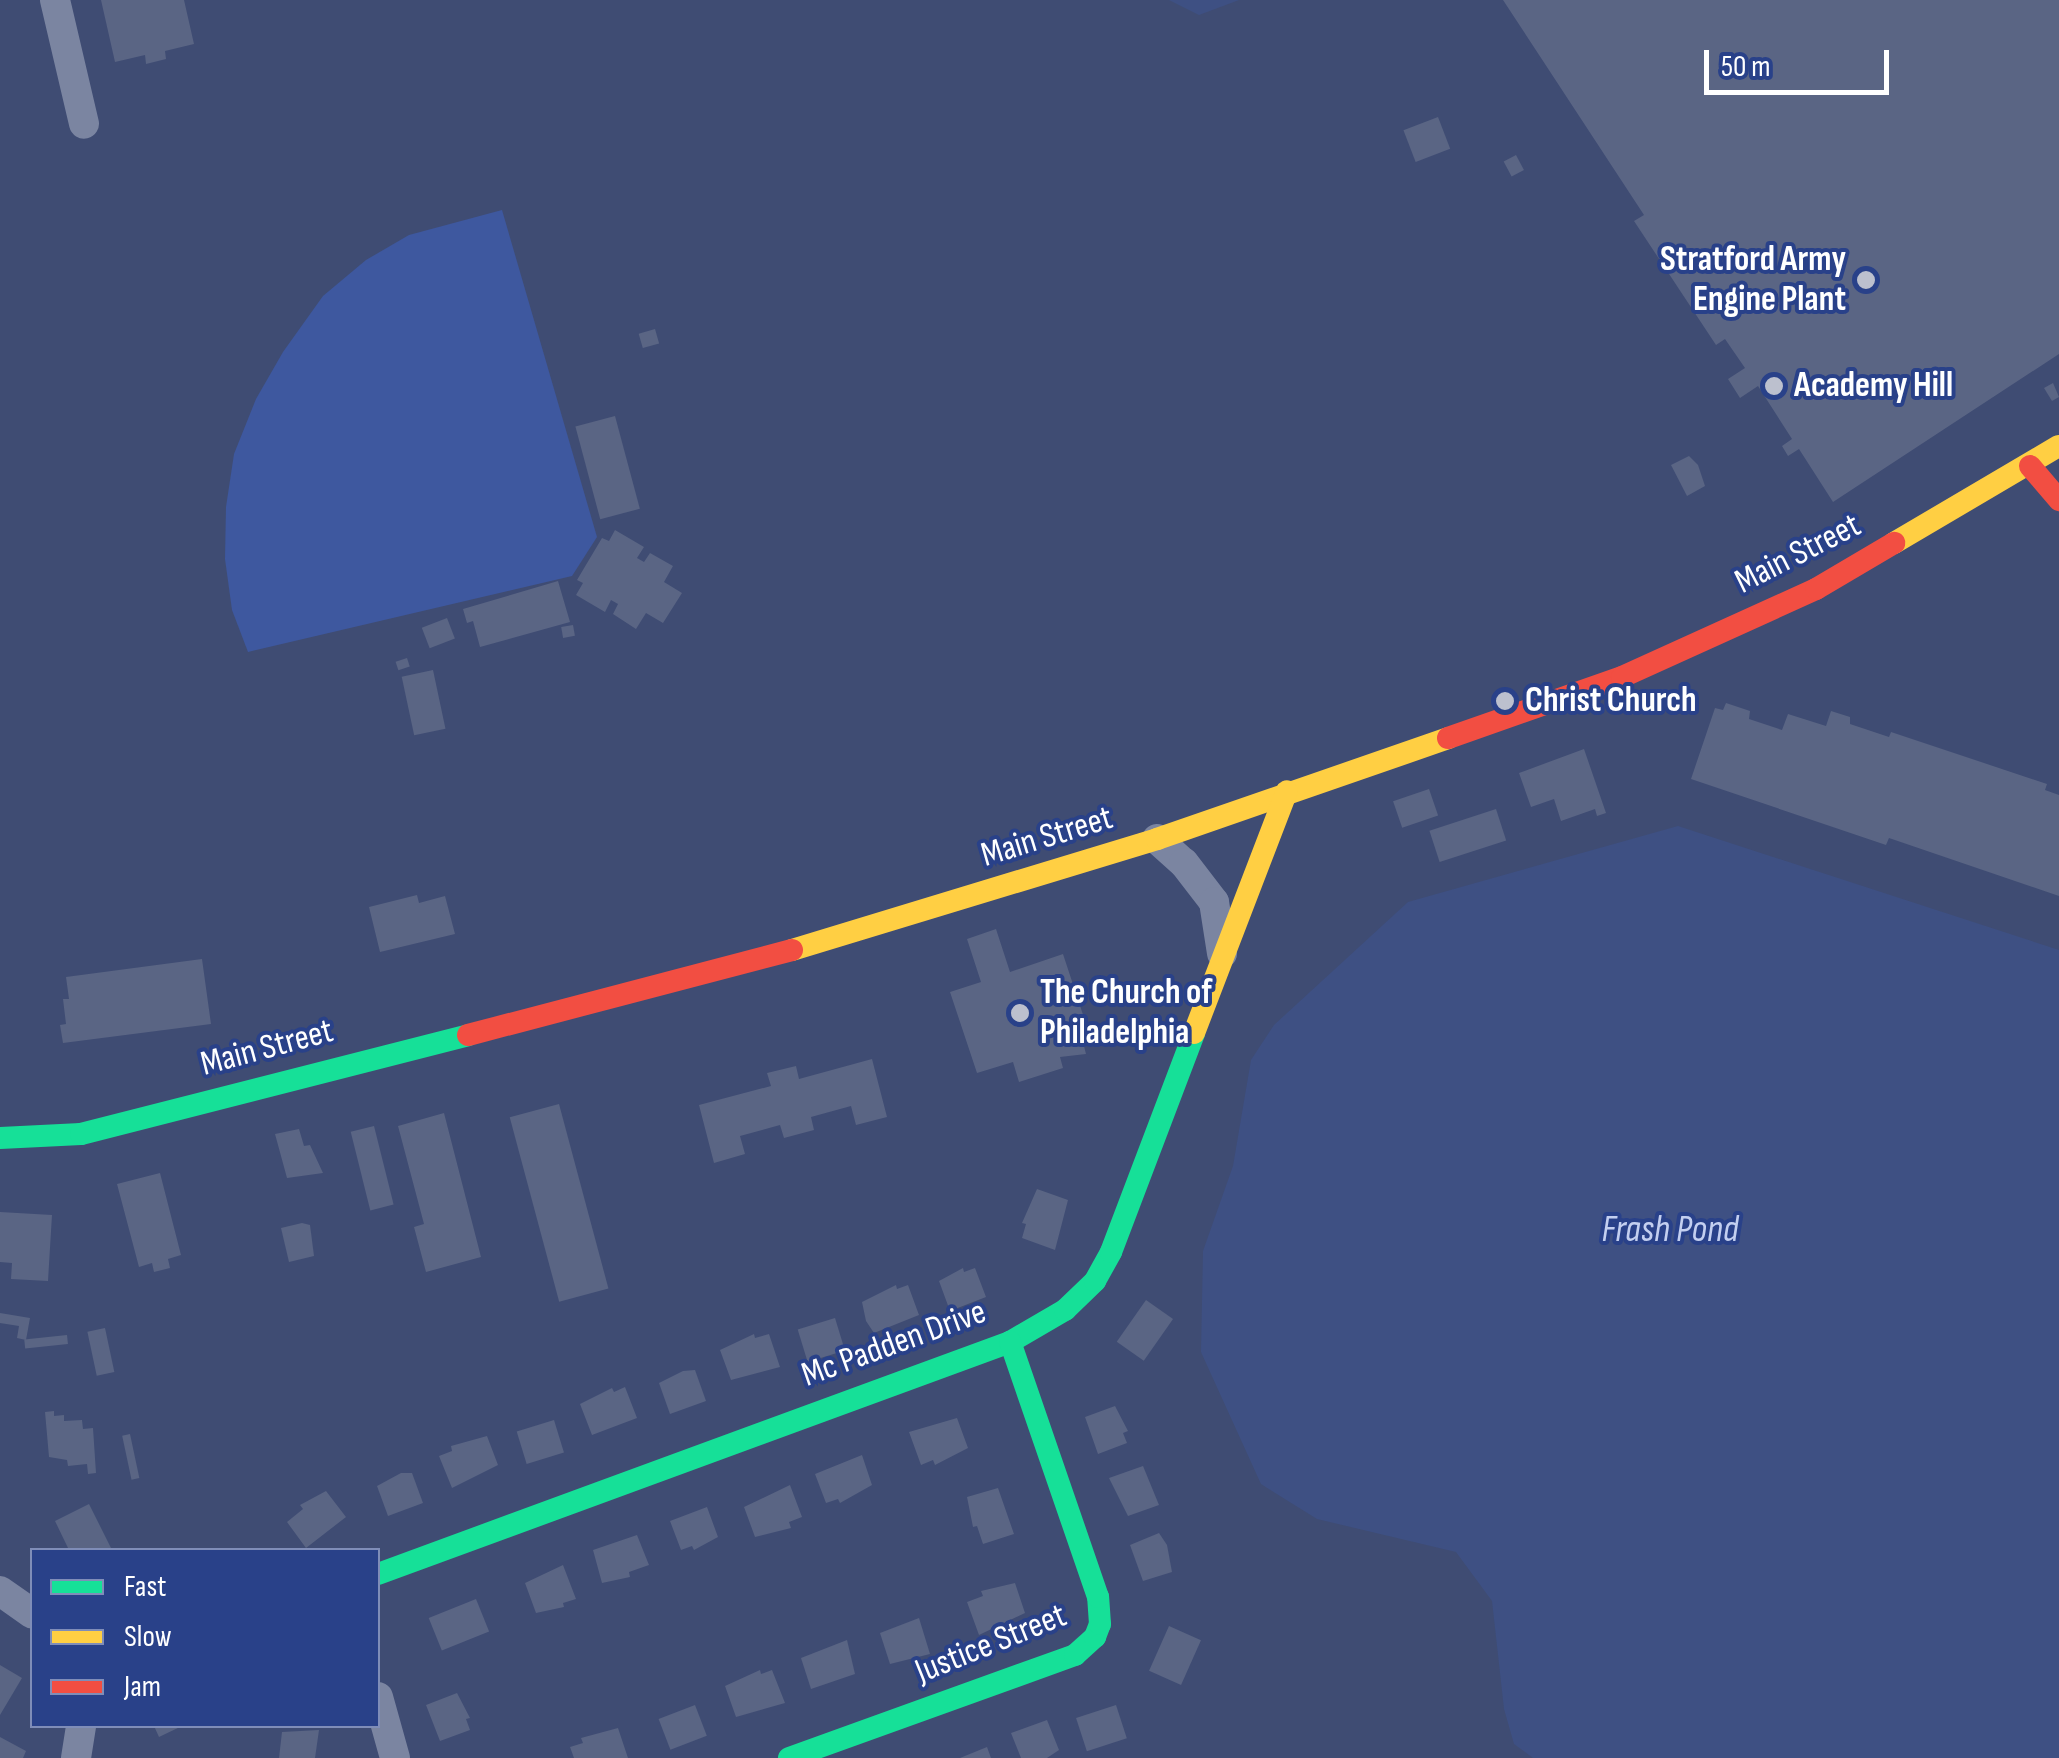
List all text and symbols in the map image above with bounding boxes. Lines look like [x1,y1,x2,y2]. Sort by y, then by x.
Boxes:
scale bar [1709,30,1894,92]
text: 50 m [1721,49,1770,85]
place label: Stratford Army Engine Plant [1660,239,1846,321]
marker: Stratford Army Engine Plant [1855,269,1877,291]
place label: Academy Hill [1794,365,1953,407]
marker: Academy Hill [1763,375,1785,397]
street label: Main Street [1728,505,1868,603]
place label: Christ Church [1525,680,1696,722]
marker: Christ Church [1494,690,1516,712]
street label: Main Street [976,797,1118,877]
place label: The Church of Philadelphia [1040,972,1212,1054]
marker: The Church of Philadelphia [1009,1002,1031,1024]
street label: Main Street [196,1010,338,1086]
water label: Frash Pond [1602,1207,1738,1253]
street label: Mc Padden Drive [796,1291,992,1397]
legend [30,1548,380,1728]
text: Fast [124,1569,166,1605]
street label: Justice Street [909,1595,1073,1693]
text: Slow [124,1619,172,1655]
text: Jam [124,1669,161,1705]

